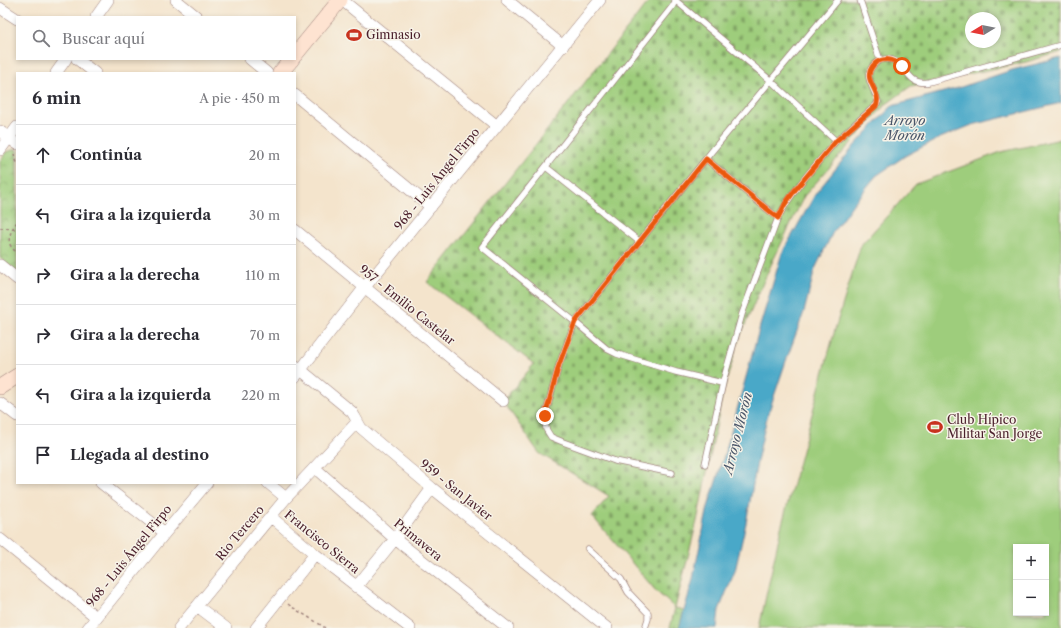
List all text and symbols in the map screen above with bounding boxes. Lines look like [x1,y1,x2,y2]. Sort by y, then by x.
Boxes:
north arrow [965,12,1001,48]
search box [16,16,296,60]
sports icon: Gimnasio [345,26,363,44]
icon: search [30,27,52,49]
place label: Gimnasio [366,27,421,42]
text: Buscar aquí [62,29,145,48]
route start [893,57,911,75]
text: 6 min [32,88,81,108]
text: A pie · 450 m [199,90,280,106]
water label: Arroyo Morón [883,112,925,143]
street label: 968 - Luis Ángel Firpo [390,124,482,233]
icon: ahead [32,144,54,166]
text: Continúa [70,145,142,164]
text: 20 m [249,147,280,163]
icon: left [32,204,54,226]
text: Gira a la izquierda [70,205,211,224]
text: 30 m [249,207,280,223]
street label: 957 - Emilio Castelar [356,261,458,348]
icon: right [32,264,54,286]
text: Gira a la derecha [70,265,200,284]
text: 110 m [245,267,280,283]
icon: right [32,324,54,346]
text: Gira a la derecha [70,325,200,344]
text: 70 m [250,327,280,343]
icon: left [32,384,54,406]
text: Gira a la izquierda [70,385,211,404]
text: 220 m [241,387,280,403]
water label: Arroyo Morón [719,390,755,478]
route end [536,407,554,425]
place label: Club Hípico Militar San Jorge [947,412,1042,441]
sports icon: Club Hípico Militar San Jorge [926,418,944,436]
icon: arrive [32,444,54,466]
text: Llegada al destino [70,445,209,464]
street label: 959 - San Javier [417,456,495,523]
street label: 968 - Luis Ángel Firpo [82,501,174,610]
street label: Rio Tercero [212,502,267,563]
street label: Francisco Sierra [282,507,364,577]
street label: Primavera [391,516,446,564]
map controls [1013,544,1049,616]
button: + [1013,544,1049,580]
button: − [1013,580,1049,616]

